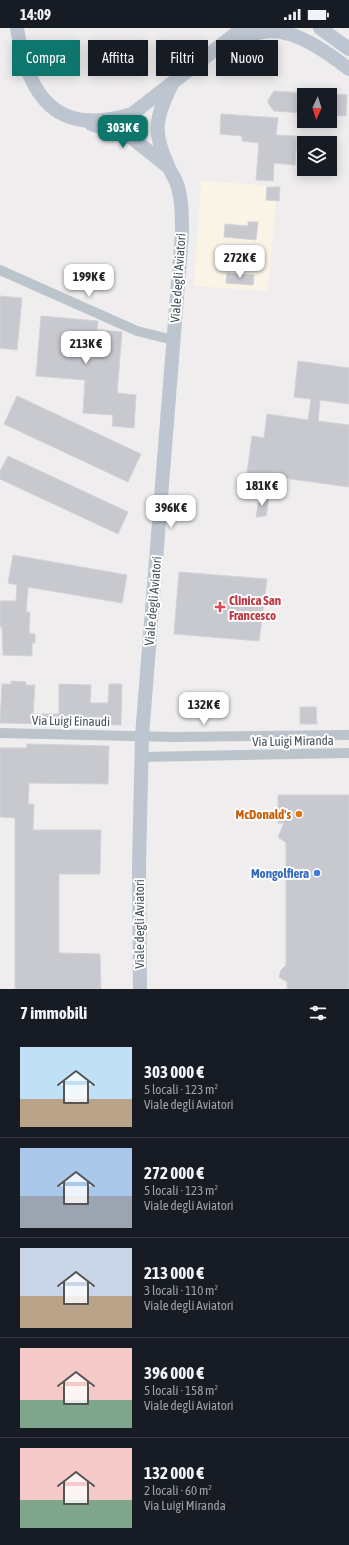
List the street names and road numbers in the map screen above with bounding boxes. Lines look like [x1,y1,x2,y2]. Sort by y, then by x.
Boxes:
street label: Viale degli Aviatori [167,233,189,323]
street label: Viale degli Aviatori [142,556,164,646]
street label: Via Luigi Einaudi [32,713,110,729]
street label: Via Luigi Miranda [252,733,334,749]
street label: Viale degli Aviatori [132,879,147,969]

